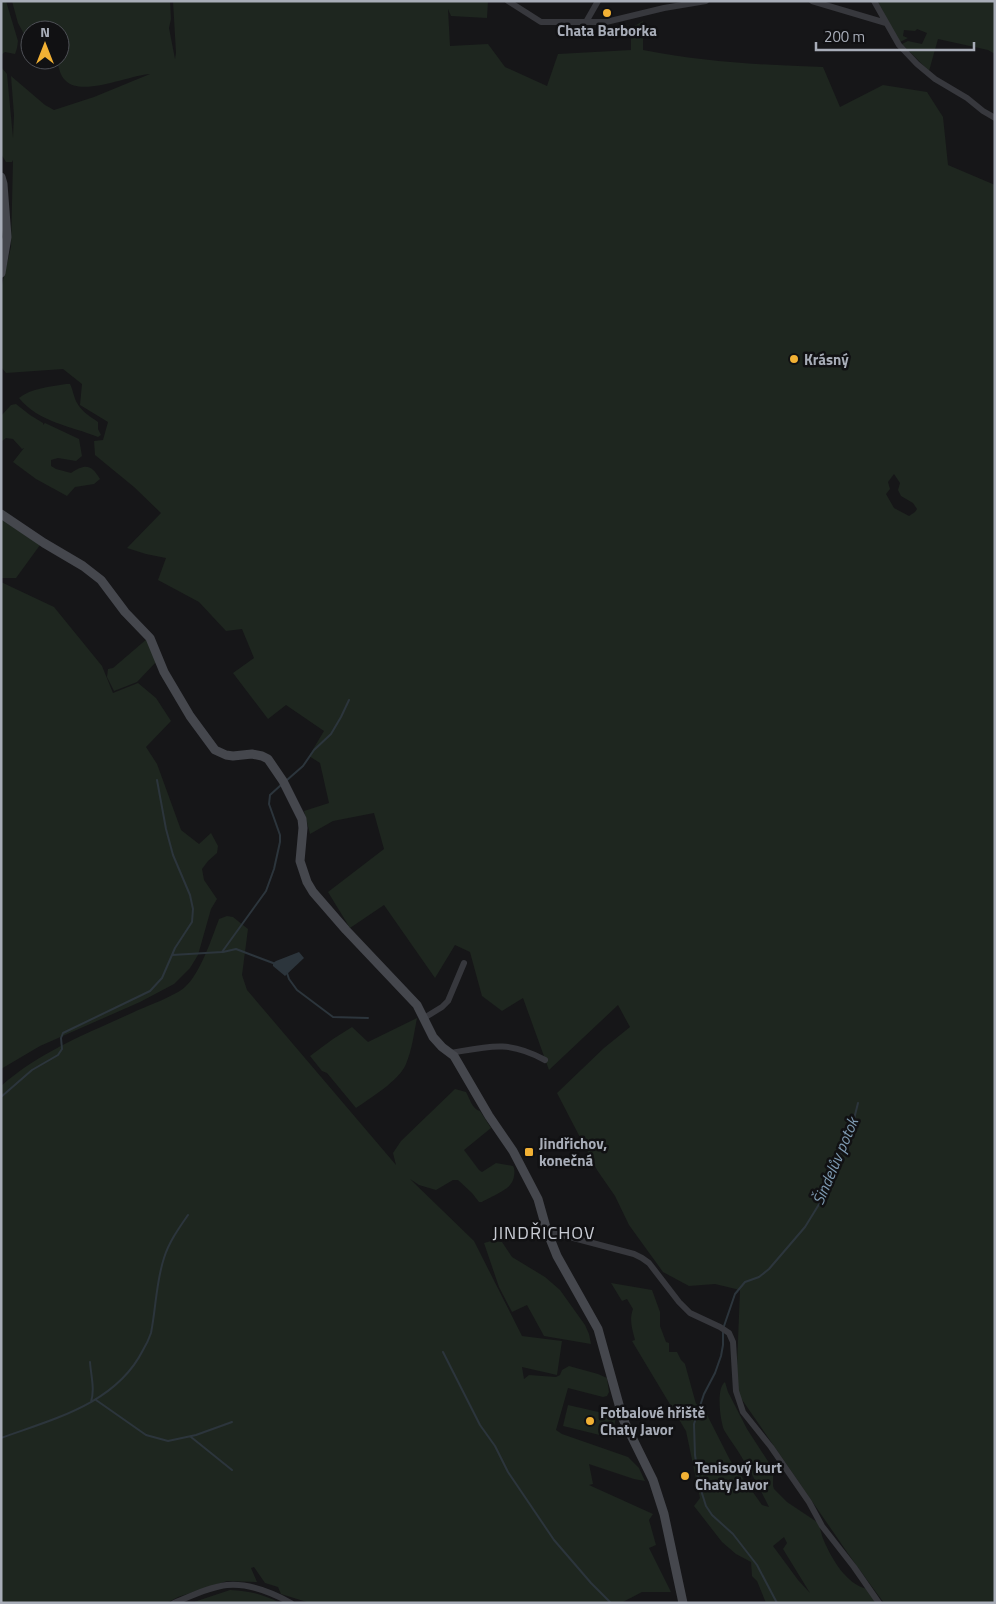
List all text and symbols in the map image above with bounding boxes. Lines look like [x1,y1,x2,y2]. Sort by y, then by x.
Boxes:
marker: Chata Barborka [601,7,613,19]
place label: Chata Barborka [557,19,657,42]
north arrow [20,20,70,70]
scale bar [816,20,974,52]
text: N [40,21,50,42]
text: 200 m [824,25,865,48]
place label: Krásný [804,348,849,371]
marker: Krásný [788,353,800,365]
water label: Šindelův potok [806,1112,865,1208]
place label: Jindřichov, konečná [539,1132,607,1172]
marker: Jindřichov, konečná [523,1146,535,1158]
district label: JINDŘICHOV [492,1219,596,1246]
place label: Fotbalové hřiště Chaty Javor [600,1401,706,1441]
marker: Fotbalové hřiště Chaty Javor [584,1415,596,1427]
place label: Tenisový kurt Chaty Javor [695,1456,782,1496]
marker: Tenisový kurt Chaty Javor [679,1470,691,1482]

